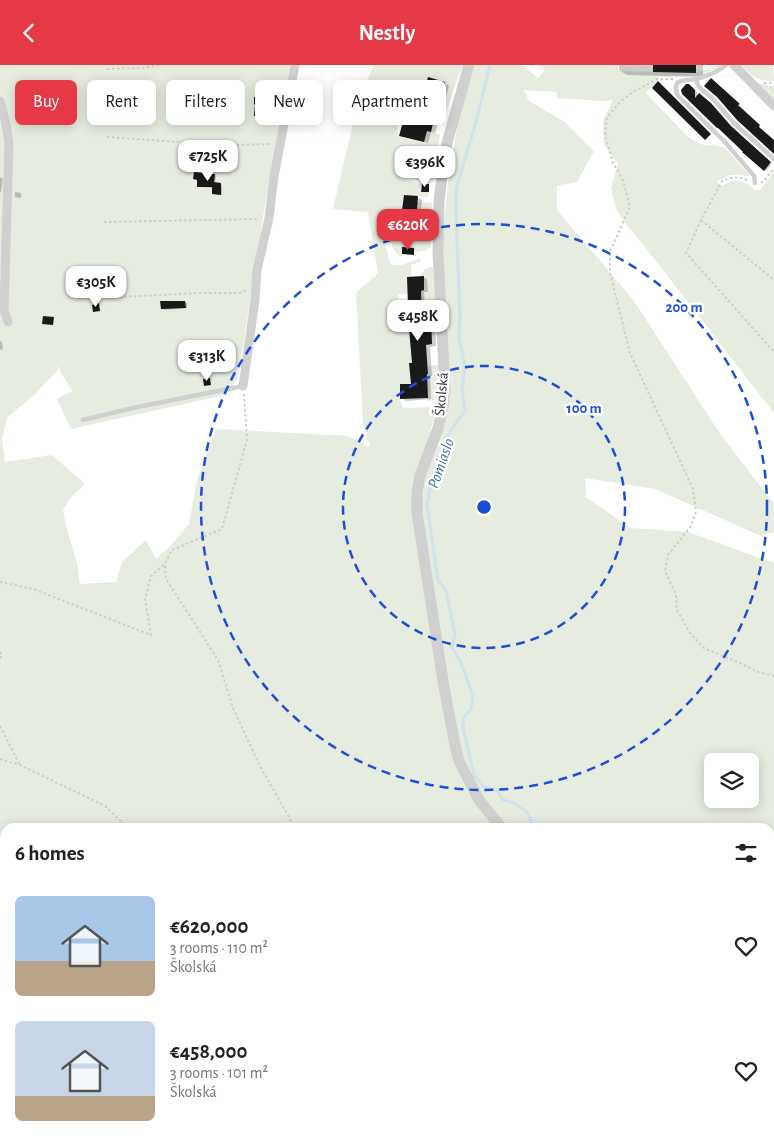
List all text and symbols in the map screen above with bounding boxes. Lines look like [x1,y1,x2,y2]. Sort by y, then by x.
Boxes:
icon: back [15,19,43,47]
icon: search [731,19,759,47]
text: Nestly [359,22,415,44]
chip: Buy [15,80,77,125]
chip: Rent [87,80,156,125]
chip: Filters [166,80,245,125]
chip: New [255,80,323,125]
chip: Apartment [333,80,446,125]
pin: €725K [173,139,243,182]
pin: €396K [390,145,460,188]
text: €725K [189,148,227,164]
text: €396K [405,154,445,170]
pin: €620K [373,209,443,251]
text: €620K [388,217,428,233]
pin: €305K [61,265,131,308]
text: €305K [77,274,115,290]
pin: €458K [383,299,453,342]
text: 200 m [665,300,703,315]
text: €458K [398,308,438,324]
pin: €313K [172,339,242,382]
text: €313K [189,348,225,364]
street label: Školská [431,372,451,416]
text: 100 m [566,401,602,416]
water label: Pomiaslo [425,436,457,490]
centre of rings [475,498,493,516]
map controls [704,753,759,808]
button: layers [704,753,759,808]
icon: filters [732,839,760,867]
text: 6 homes [15,843,85,864]
icon: home [55,916,115,976]
text: €620,000 [170,916,248,937]
icon: heart [732,932,760,960]
text: 3 rooms · 110 m² [170,940,268,956]
text: Školská [170,959,217,975]
icon: home [55,1041,115,1101]
text: €458,000 [170,1041,247,1062]
icon: heart [732,1057,760,1085]
text: 3 rooms · 101 m² [170,1065,268,1081]
text: Školská [170,1084,217,1100]

